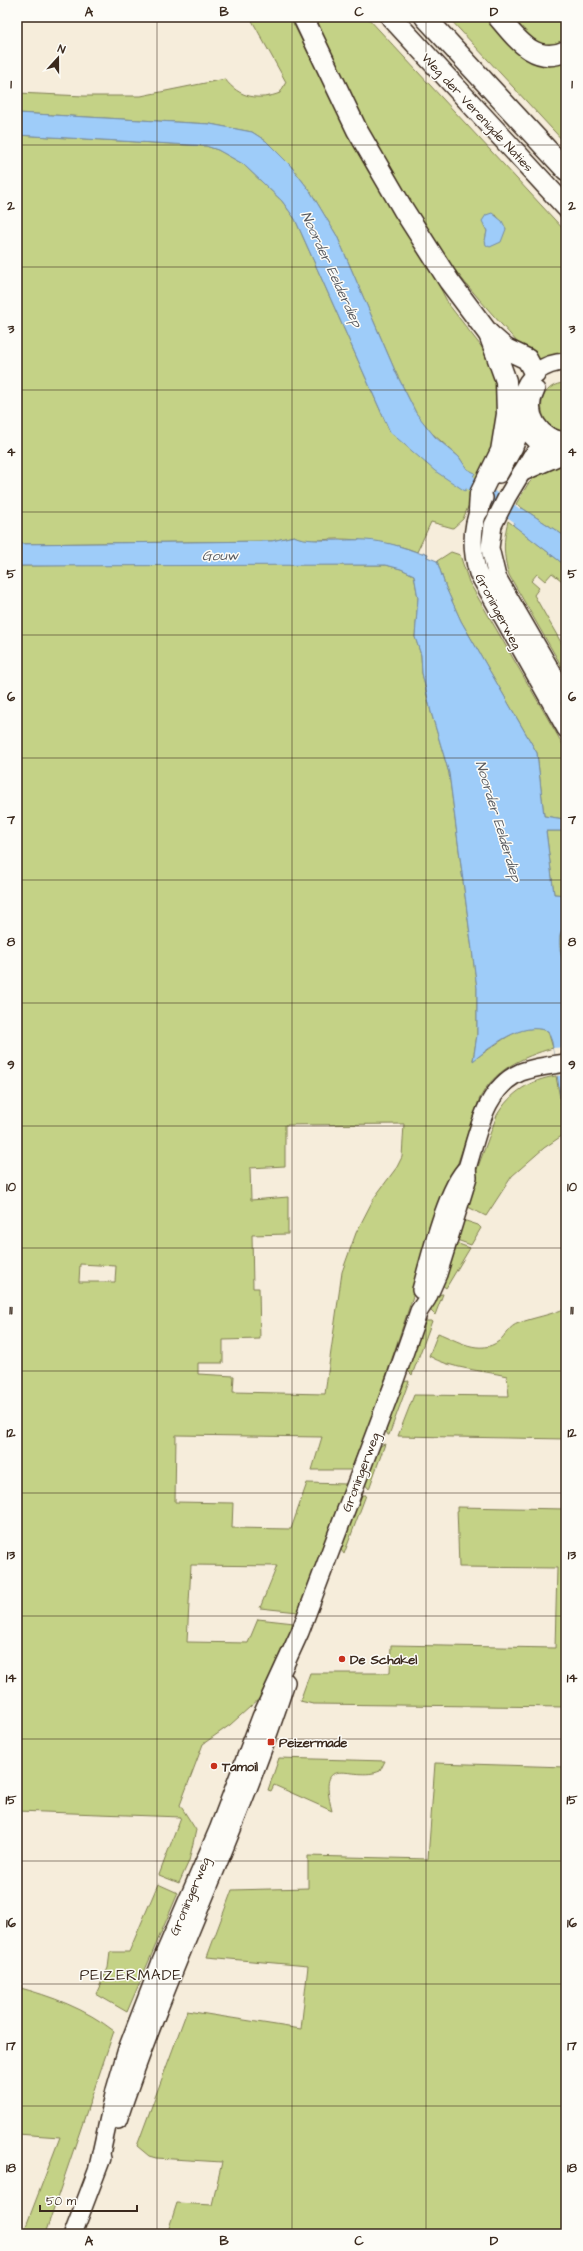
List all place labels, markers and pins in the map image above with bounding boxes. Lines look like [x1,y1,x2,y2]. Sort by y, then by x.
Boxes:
place label: De Schakel [350,1651,417,1669]
marker: De Schakel [337,1654,347,1664]
place label: Peizermade [279,1734,347,1752]
marker: Peizermade [266,1737,276,1747]
place label: Tamoil [221,1758,258,1776]
marker: Tamoil [209,1761,219,1771]

